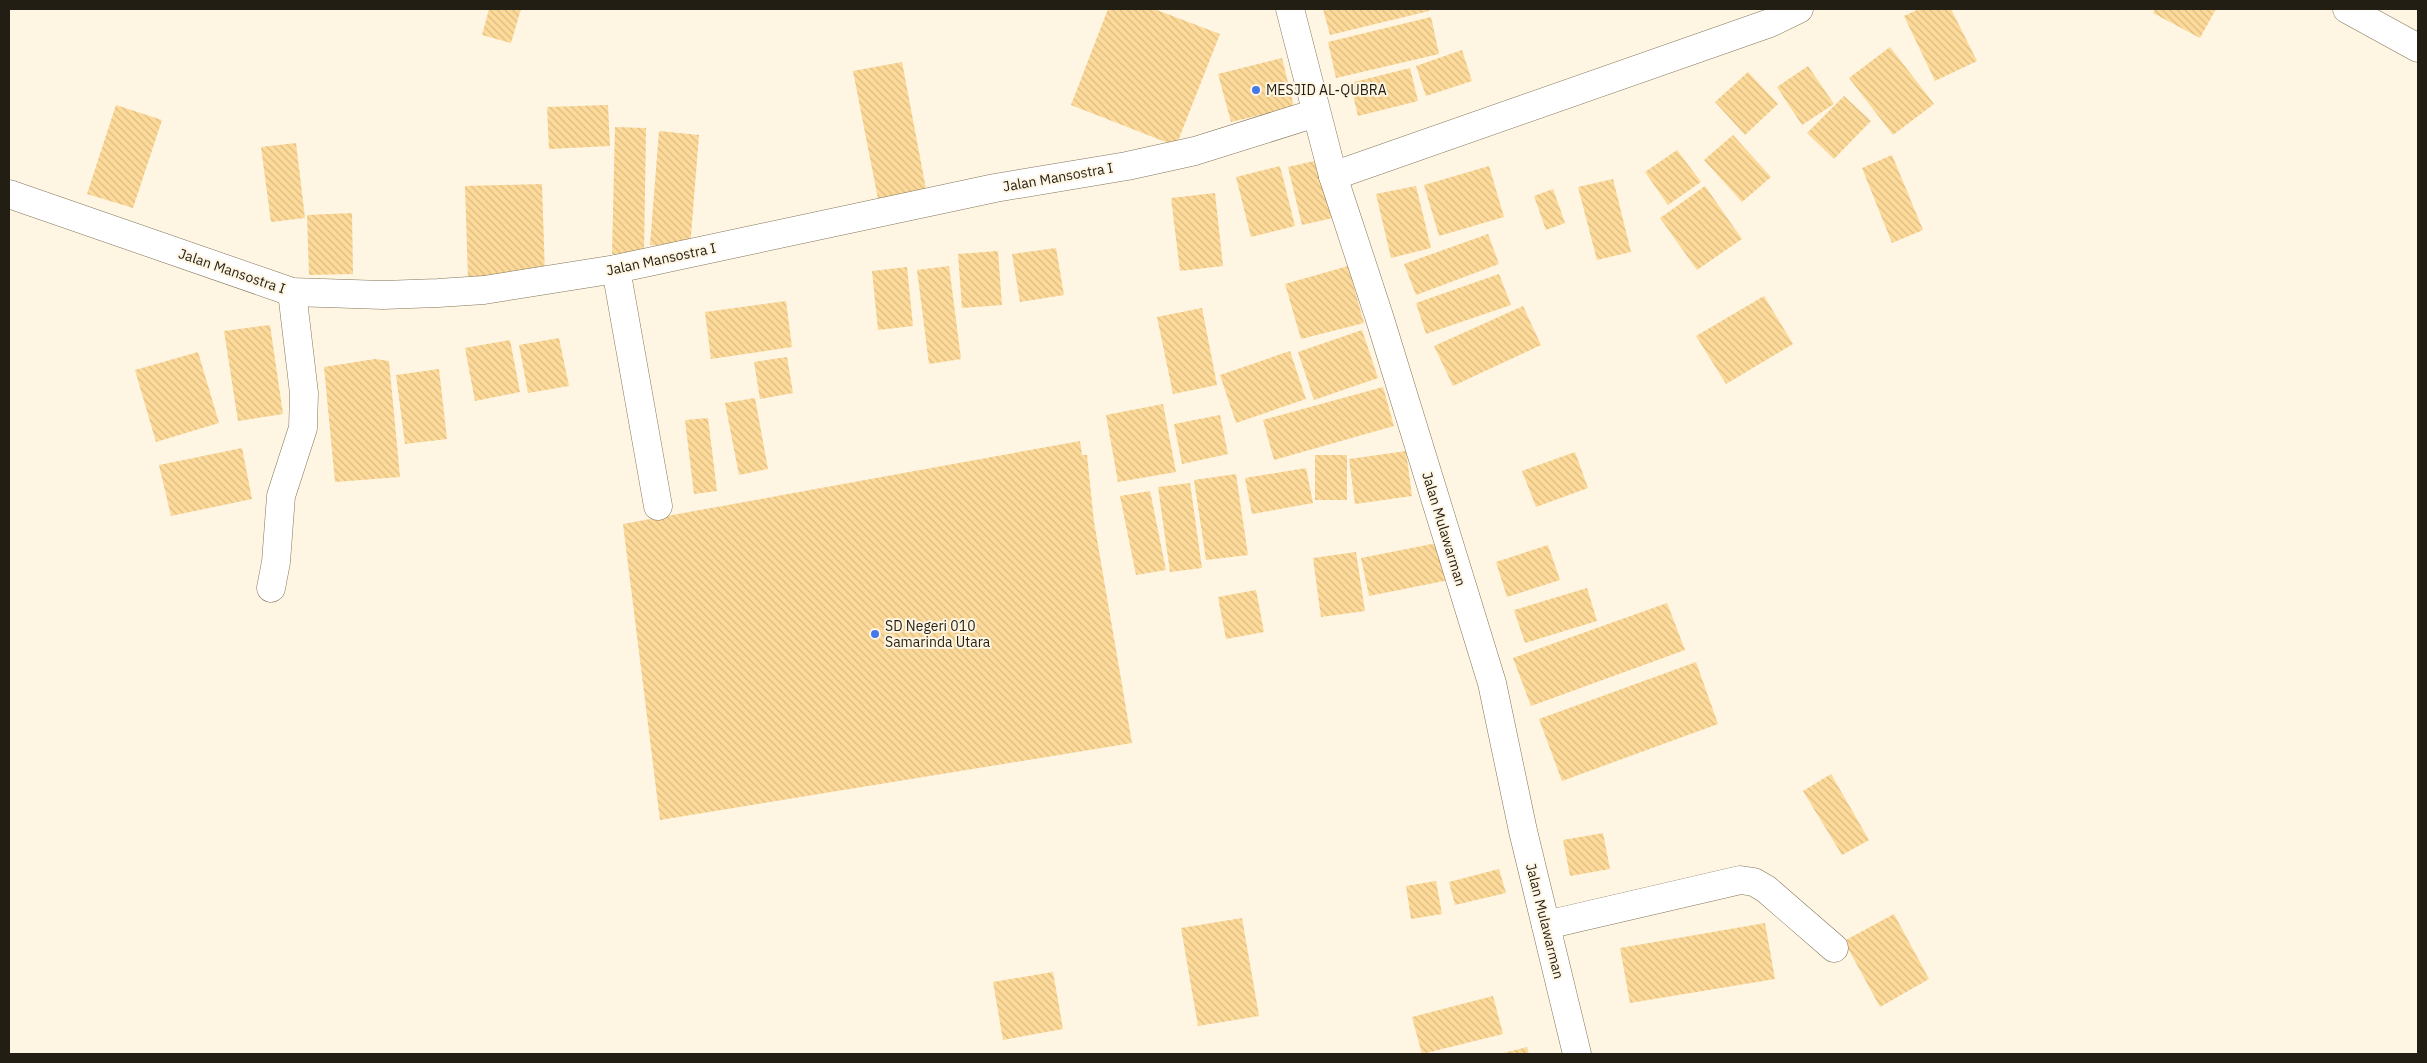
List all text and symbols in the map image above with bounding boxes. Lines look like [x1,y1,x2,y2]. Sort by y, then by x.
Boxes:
place label: MESJID AL-QUBRA [1266,81,1387,99]
marker: MESJID AL-QUBRA [1250,84,1262,96]
street label: Jalan Mansostra I [1001,158,1115,196]
street label: Jalan Mansostra I [604,239,718,279]
street label: Jalan Mansostra I [176,244,288,298]
street label: Jalan Mulawarman [1418,470,1470,588]
place label: SD Negeri 010 Samarinda Utara [885,617,991,651]
marker: SD Negeri 010 Samarinda Utara [869,628,881,640]
street label: Jalan Mulawarman [1522,861,1568,981]

